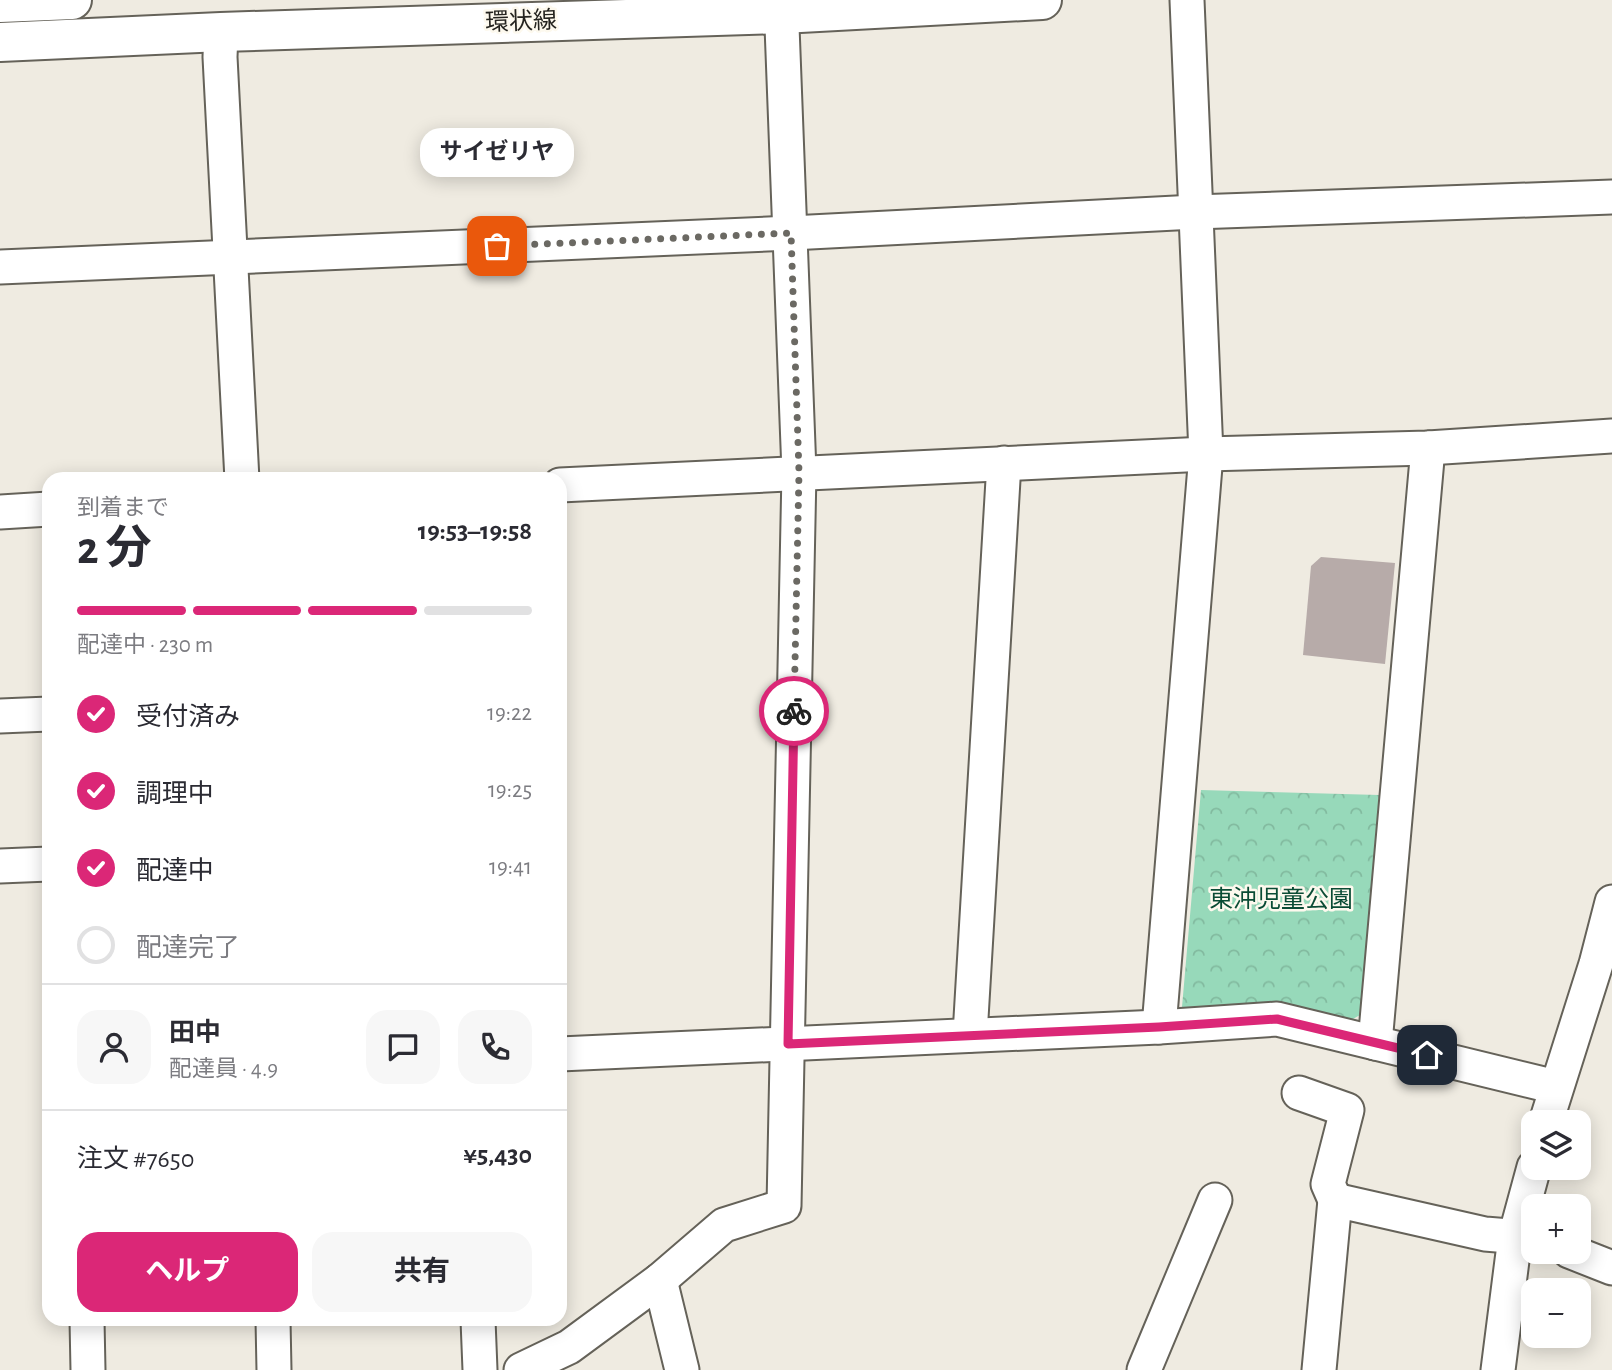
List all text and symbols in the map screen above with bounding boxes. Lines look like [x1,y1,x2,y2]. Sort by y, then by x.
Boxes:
street label: 環状線 [485,7,557,35]
callout: サイゼリヤ [420,127,574,176]
text: サイゼリヤ [440,141,555,164]
pin [467,216,527,276]
icon: bag [478,227,516,265]
text: 到着まで [77,497,169,520]
text: 19:53–19:58 [418,518,532,544]
text: 2 分 [77,526,152,572]
text: 配達中 · 230 m [77,634,213,657]
courier [759,676,829,746]
icon: bike [775,692,813,730]
icon: check [77,695,115,733]
text: 19:22 [487,702,532,725]
text: 受付済み [136,704,240,730]
icon: check [77,772,115,810]
text: 19:25 [488,779,532,802]
text: 調理中 [136,781,214,807]
icon: check [77,849,115,887]
text: 19:41 [489,856,532,879]
text: 配達中 [136,858,214,884]
park label: 東沖児童公園 [1209,886,1353,912]
text: 配達完了 [136,935,240,961]
button: person [77,1010,151,1084]
button: chat [366,1010,440,1084]
button: phone [458,1010,532,1084]
text: 田中 [169,1020,221,1046]
pin [1397,1025,1457,1085]
icon: home [1408,1036,1446,1074]
text: 配達員 · 4.9 [169,1058,278,1081]
map controls [1521,1110,1591,1348]
button: layers [1521,1110,1591,1180]
text: ¥5,430 [463,1142,532,1168]
text: 注文 #7650 [77,1146,194,1172]
button: + [1521,1194,1591,1264]
button: ヘルプ [77,1232,298,1312]
button: 共有 [312,1232,532,1312]
button: − [1521,1278,1591,1348]

